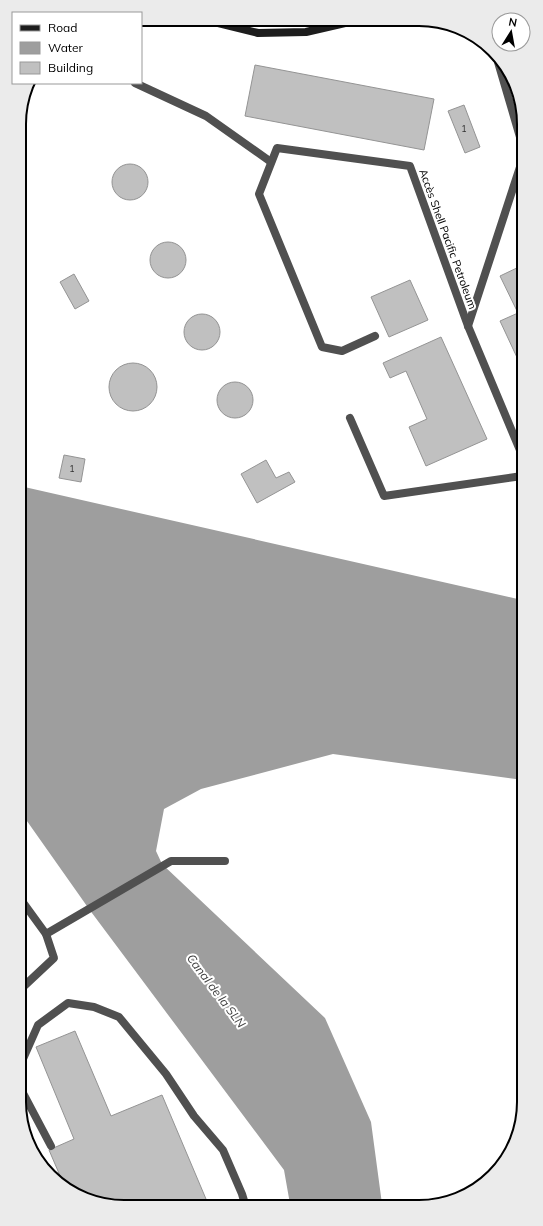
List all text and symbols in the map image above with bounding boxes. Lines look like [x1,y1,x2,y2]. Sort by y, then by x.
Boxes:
legend [12,12,142,84]
north arrow [491,12,531,52]
text: N [507,15,518,30]
text: Road [48,20,77,35]
text: Water [48,40,84,55]
text: Building [48,60,93,75]
house number: 1 [461,123,467,134]
street label: Accès Shell Pacific Petroleum [416,167,480,311]
house number: 1 [69,463,75,474]
water label: Canal de la SLN [184,951,249,1031]

